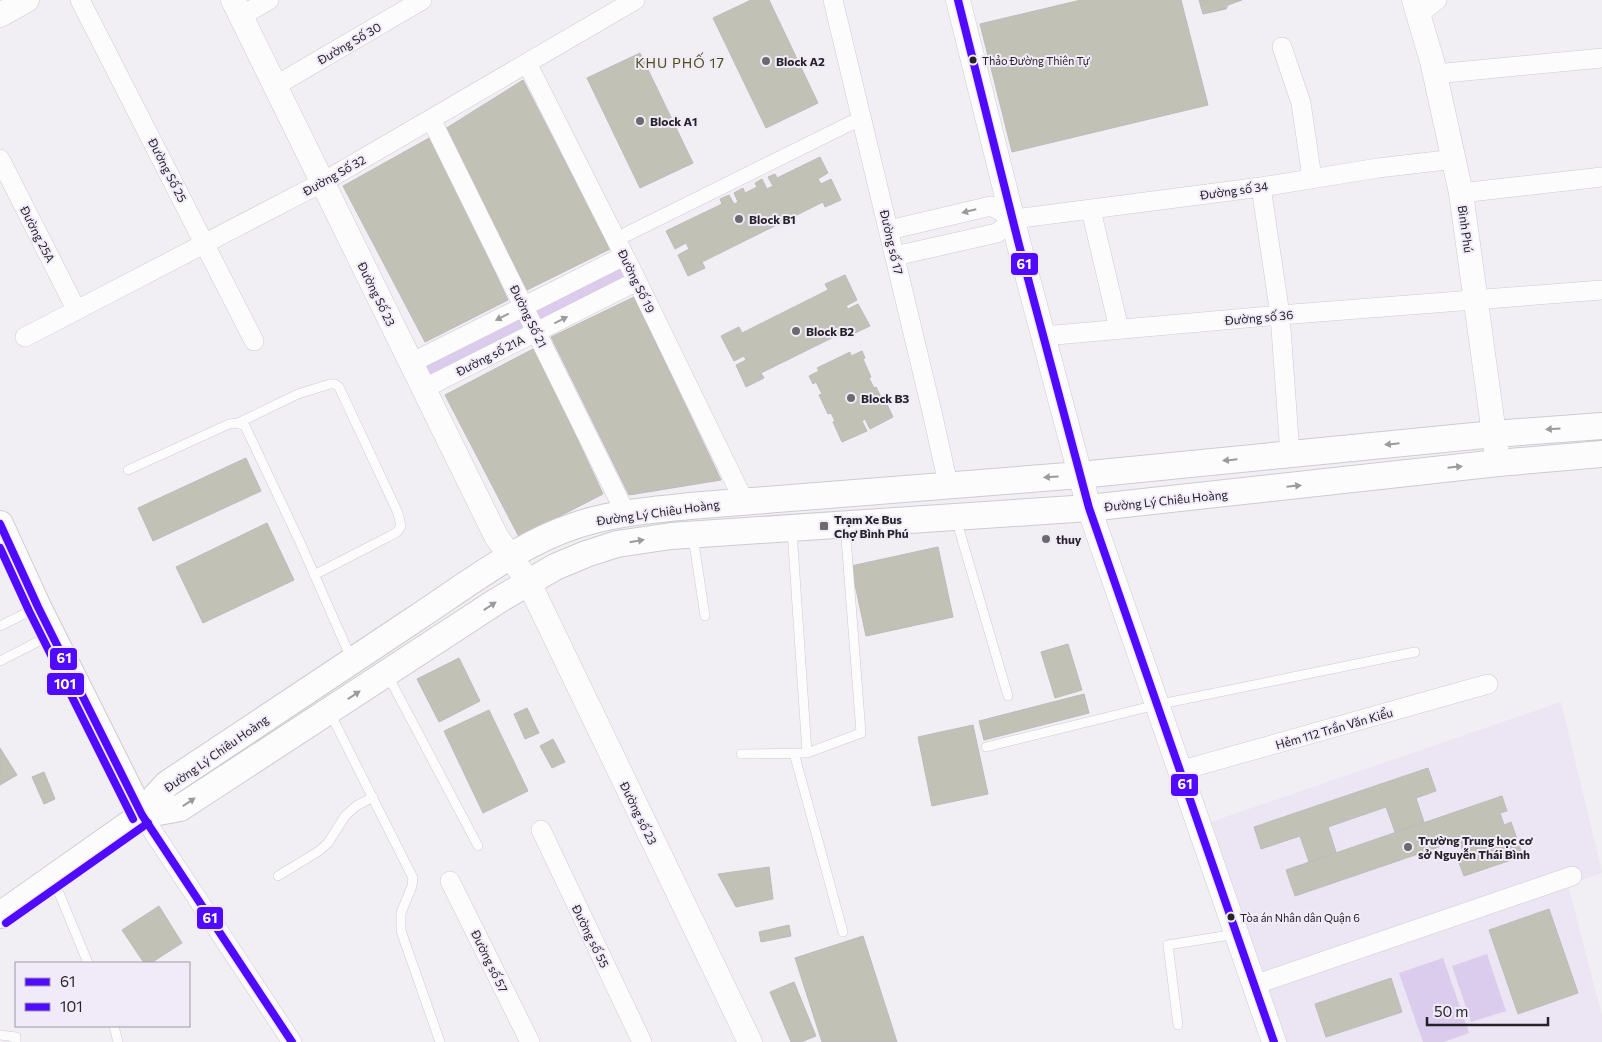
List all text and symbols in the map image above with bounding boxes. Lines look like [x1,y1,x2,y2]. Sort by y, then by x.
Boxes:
street label: Đường Số 30 [314,19,383,67]
district label: KHU PHỐ 17 [635,52,725,71]
place label: Block A2 [776,54,825,68]
place label: Thảo Đường Thiên Tự [982,54,1091,67]
marker: Block A2 [760,55,772,67]
marker: Thảo Đường Thiên Tự [968,55,978,65]
place label: Block A1 [650,114,697,128]
marker: Block A1 [634,115,646,127]
street label: Đường Số 25 [145,135,190,204]
street label: Đường Số 32 [299,152,368,198]
street label: Đường số 34 [1198,178,1269,202]
street label: Đường 25A [17,203,58,264]
street label: Bình Phú [1456,204,1476,254]
street label: Đường số 17 [878,207,906,276]
one-way arrow [961,208,976,216]
place label: Block B1 [749,212,796,226]
marker: Block B1 [733,213,745,225]
street label: Đường Số 19 [615,246,658,315]
line badge: 61 [1010,252,1039,276]
text: 61 [1017,255,1031,272]
street label: Đường Số 23 [355,259,399,329]
street label: Đường Số 21 [507,281,550,350]
street label: Đường số 36 [1223,307,1294,327]
one-way arrow [495,313,510,321]
one-way arrow [553,315,568,324]
place label: Block B2 [806,324,854,338]
marker: Block B2 [790,325,802,337]
street label: Đường số 21A [453,332,526,379]
place label: Block B3 [861,391,909,405]
marker: Block B3 [845,392,857,404]
one-way arrow [1545,426,1561,434]
one-way arrow [1383,440,1399,448]
one-way arrow [1222,456,1238,464]
one-way arrow [1448,463,1464,471]
one-way arrow [1042,474,1058,482]
one-way arrow [1286,482,1302,490]
street label: Đường Lý Chiêu Hoàng [1103,487,1229,514]
street label: Đường Lý Chiêu Hoàng [595,496,721,528]
place label: Trạm Xe Bus Chợ Bình Phú [834,512,909,541]
marker: Trạm Xe Bus Chợ Bình Phú [818,520,830,532]
place label: thuy [1056,532,1082,546]
marker: thuy [1040,533,1052,545]
one-way arrow [630,536,646,544]
one-way arrow [483,601,497,610]
line badge: 61 [49,647,78,671]
text: 61 [57,649,71,666]
line badge: 101 [46,672,85,696]
text: 101 [54,675,76,692]
one-way arrow [347,690,361,699]
street label: Hẻm 112 Trần Văn Kiểu [1274,705,1394,751]
street label: Đường Lý Chiêu Hoàng [160,711,271,795]
line badge: 61 [1170,773,1199,797]
text: 61 [1178,775,1192,792]
street label: Đường số 23 [617,778,660,847]
one-way arrow [182,798,195,807]
place label: Trường Trung học cơ sở Nguyễn Thái Bình [1418,833,1534,861]
marker: Trường Trung học cơ sở Nguyễn Thái Bình [1402,841,1414,853]
street label: Đường số 55 [569,901,612,970]
line badge: 61 [196,906,224,930]
text: 61 [203,909,217,926]
place label: Tòa án Nhân dân Quận 6 [1240,911,1360,924]
marker: Tòa án Nhân dân Quận 6 [1226,912,1236,922]
street label: Đường số 57 [468,927,511,995]
legend [15,962,190,1027]
text: 61 [60,972,76,990]
scale bar [1427,994,1548,1026]
text: 101 [60,997,83,1015]
text: 50 m [1434,1002,1468,1020]

